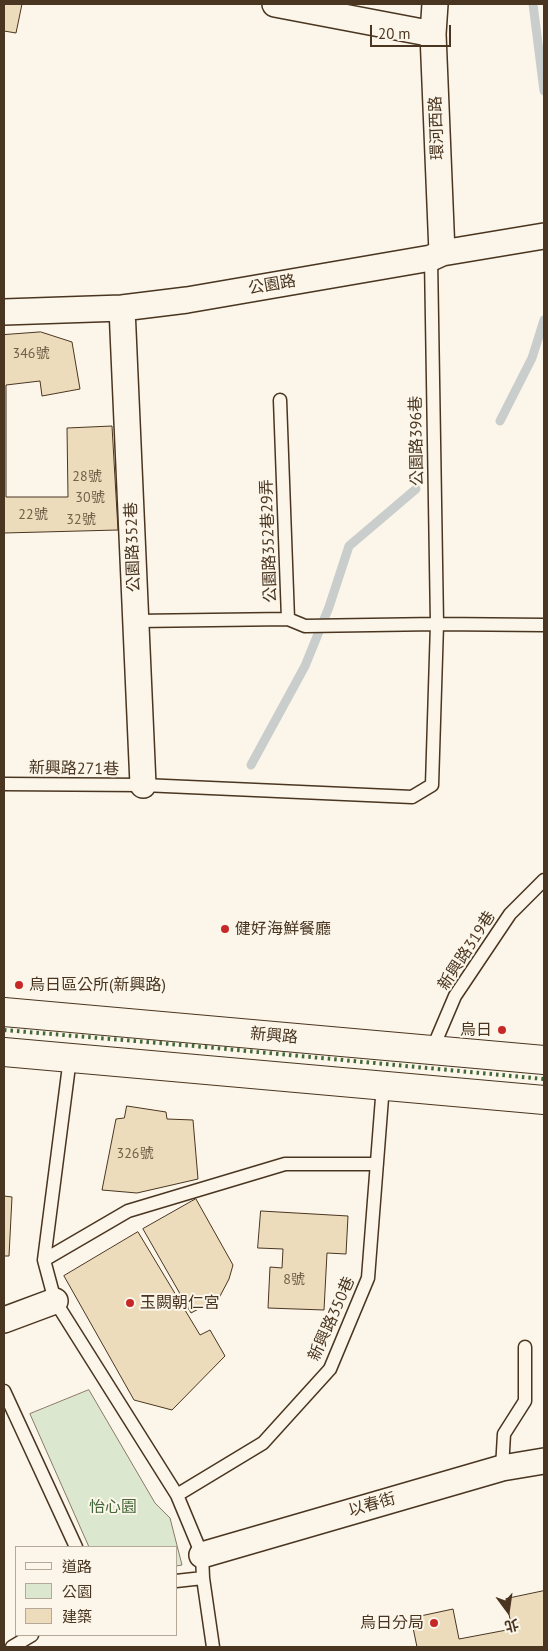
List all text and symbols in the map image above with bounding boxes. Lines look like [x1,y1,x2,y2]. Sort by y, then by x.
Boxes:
scale bar [373,15,454,47]
text: 20 m [378,24,411,43]
street label: 環河西路 [426,96,448,160]
street label: 公園路 [247,271,297,299]
house number: 346號 [13,346,49,362]
street label: 公園路396巷 [407,396,427,486]
house number: 28號 [72,469,102,485]
street label: 公園路352巷29弄 [257,479,281,603]
house number: 30號 [75,490,105,506]
street label: 公園路352巷 [122,502,144,592]
house number: 22號 [18,507,48,523]
house number: 32號 [66,512,96,528]
street label: 新興路271巷 [29,759,119,779]
street label: 新興路319巷 [434,908,500,994]
place label: 健好海鮮餐廳 [235,919,331,939]
marker: 健好海鮮餐廳 [219,923,231,935]
place label: 烏日區公所(新興路) [29,975,166,995]
marker: 烏日區公所(新興路) [13,979,25,991]
place label: 烏日 [460,1020,492,1040]
street label: 新興路 [249,1024,299,1048]
marker: 烏日 [496,1024,508,1036]
house number: 326號 [117,1146,153,1162]
house number: 8號 [283,1272,305,1288]
street label: 新興路350巷 [305,1274,359,1364]
place label: 玉闕朝仁宮 [140,1293,220,1313]
marker: 玉闕朝仁宮 [124,1297,136,1309]
street label: 以春街 [346,1489,398,1521]
park label: 怡心園 [89,1497,137,1517]
legend [15,1546,178,1636]
text: 道路 [62,1557,92,1576]
text: 公園 [62,1582,92,1601]
north arrow [483,1586,533,1636]
text: 建築 [62,1607,92,1626]
place label: 烏日分局 [360,1613,424,1633]
text: 北 [503,1615,521,1636]
marker: 烏日分局 [428,1617,440,1629]

